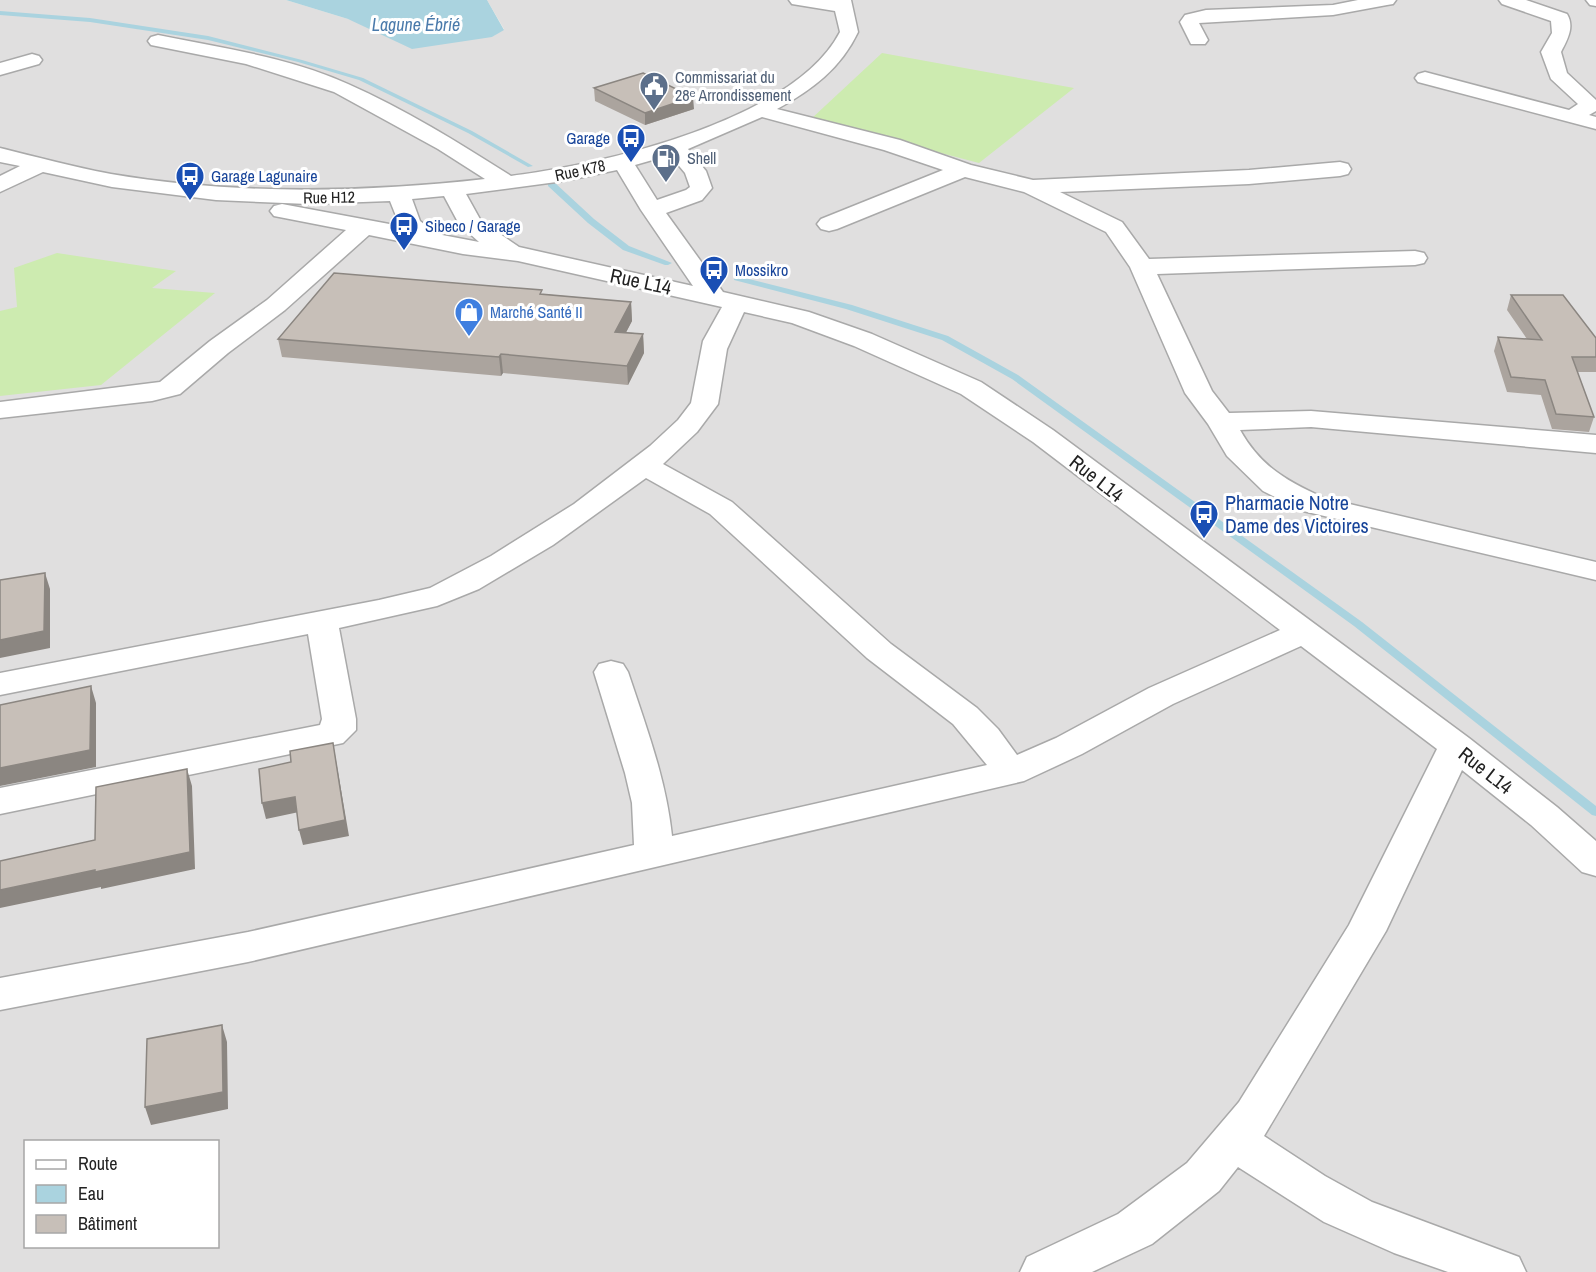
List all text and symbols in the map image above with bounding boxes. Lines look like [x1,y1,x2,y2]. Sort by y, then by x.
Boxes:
water label: Lagune Ébrié [372,12,460,37]
place label: Commissariat du 28ᵉ Arrondissement [675,66,791,106]
public building icon: Commissariat du 28ᵉ Arrondissement [638,70,670,112]
bus stop icon: Garage [615,122,647,164]
place label: Garage [566,127,610,149]
fuel station icon: Shell [650,142,682,184]
place label: Shell [687,147,716,169]
street label: Rue K78 [553,154,607,186]
bus stop icon: Garage Lagunaire [174,160,206,202]
place label: Garage Lagunaire [211,165,318,187]
street label: Rue H12 [303,186,355,208]
bus stop icon: Sibeco / Garage [388,210,420,252]
place label: Sibeco / Garage [425,215,521,237]
bus stop icon: Mossikro [698,254,730,296]
place label: Mossikro [735,259,788,281]
street label: Rue L14 [608,261,674,301]
shop icon: Marché Santé II [453,296,485,338]
place label: Marché Santé II [490,301,583,323]
street label: Rue L14 [1064,448,1130,508]
place label: Pharmacie Notre Dame des Victoires [1225,489,1369,539]
bus stop icon: Pharmacie Notre Dame des Victoires [1188,498,1220,540]
street label: Rue L14 [1453,740,1519,800]
legend [24,1140,219,1248]
text: Route [78,1151,117,1176]
text: Eau [78,1181,104,1206]
text: Bâtiment [78,1211,137,1236]

